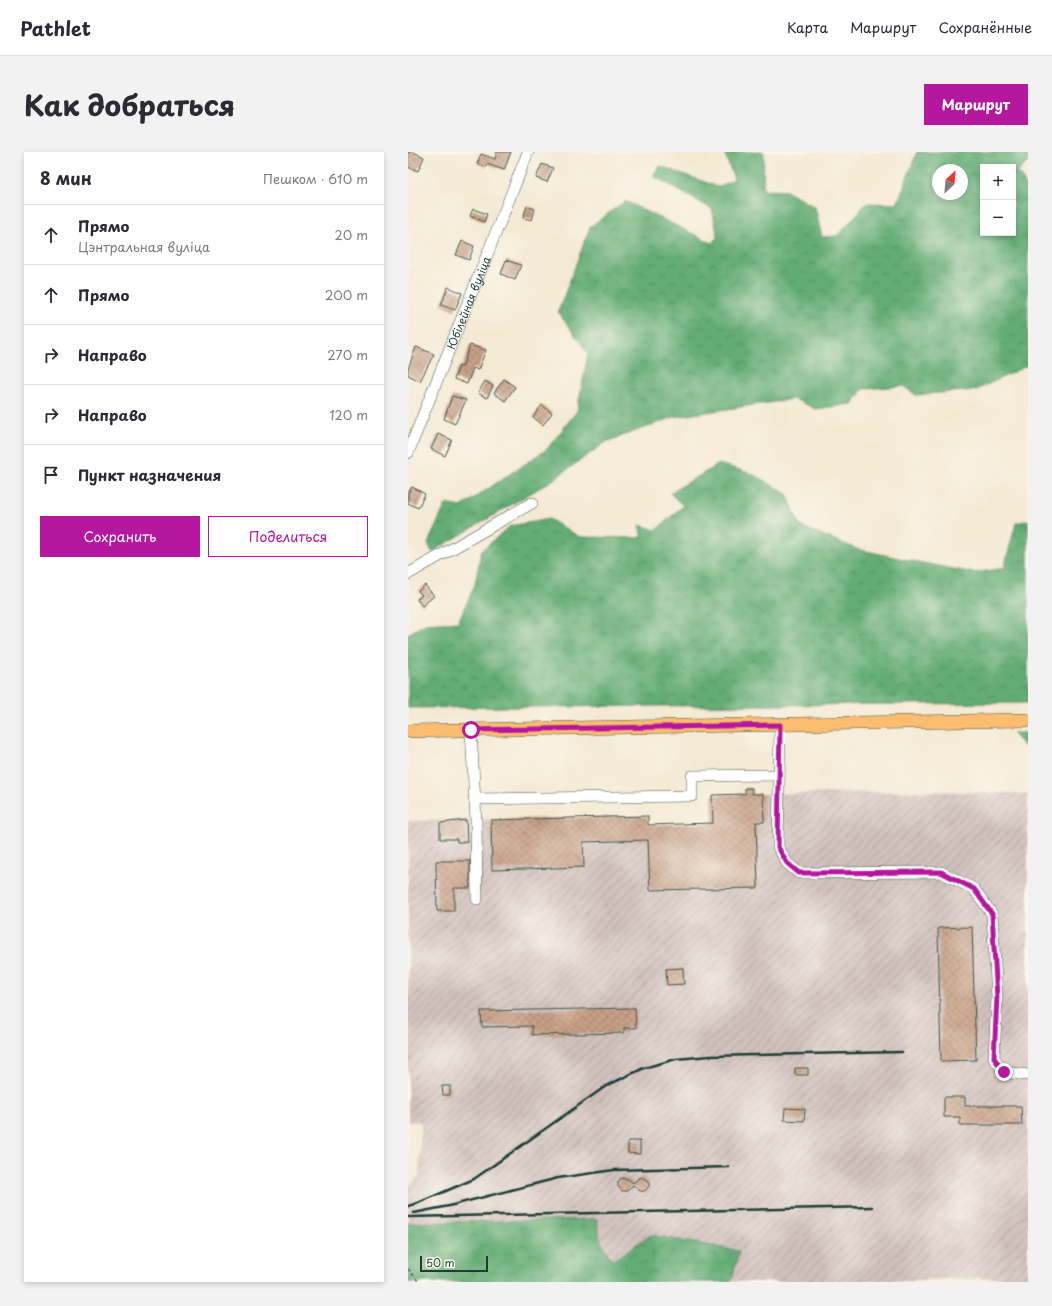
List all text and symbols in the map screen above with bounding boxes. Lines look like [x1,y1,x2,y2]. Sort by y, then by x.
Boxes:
text: Pathlet [20,14,91,42]
text: Карта [787,17,828,38]
text: Маршрут [850,17,916,38]
text: Сохранённые [938,17,1032,38]
text: Как добраться [24,83,235,126]
button: Маршрут [924,84,1028,125]
north arrow [932,164,968,200]
map controls [980,164,1016,236]
button: + [980,164,1016,200]
text: 8 мин [40,165,92,191]
text: Пешком · 610 m [263,169,368,188]
button: − [980,200,1016,236]
text: Прямо [78,214,129,237]
icon: ahead [40,224,62,246]
text: 20 m [334,225,368,244]
text: Цэнтральная вуліца [78,237,210,256]
street label: Юбілейная вуліца [442,253,494,352]
text: Прямо [78,283,129,306]
icon: ahead [40,284,62,306]
text: 200 m [325,285,368,304]
text: Направо [78,343,147,366]
icon: right [40,344,62,366]
text: 270 m [327,345,368,364]
text: Направо [78,403,147,426]
icon: right [40,404,62,426]
text: 120 m [329,405,368,424]
text: Пункт назначения [78,463,221,486]
icon: arrive [40,464,62,486]
button: Сохранить [40,516,200,557]
button: Поделиться [208,516,368,557]
route start [462,721,480,739]
route end [995,1063,1013,1081]
scale bar [420,1254,488,1273]
text: 50 m [426,1254,455,1271]

